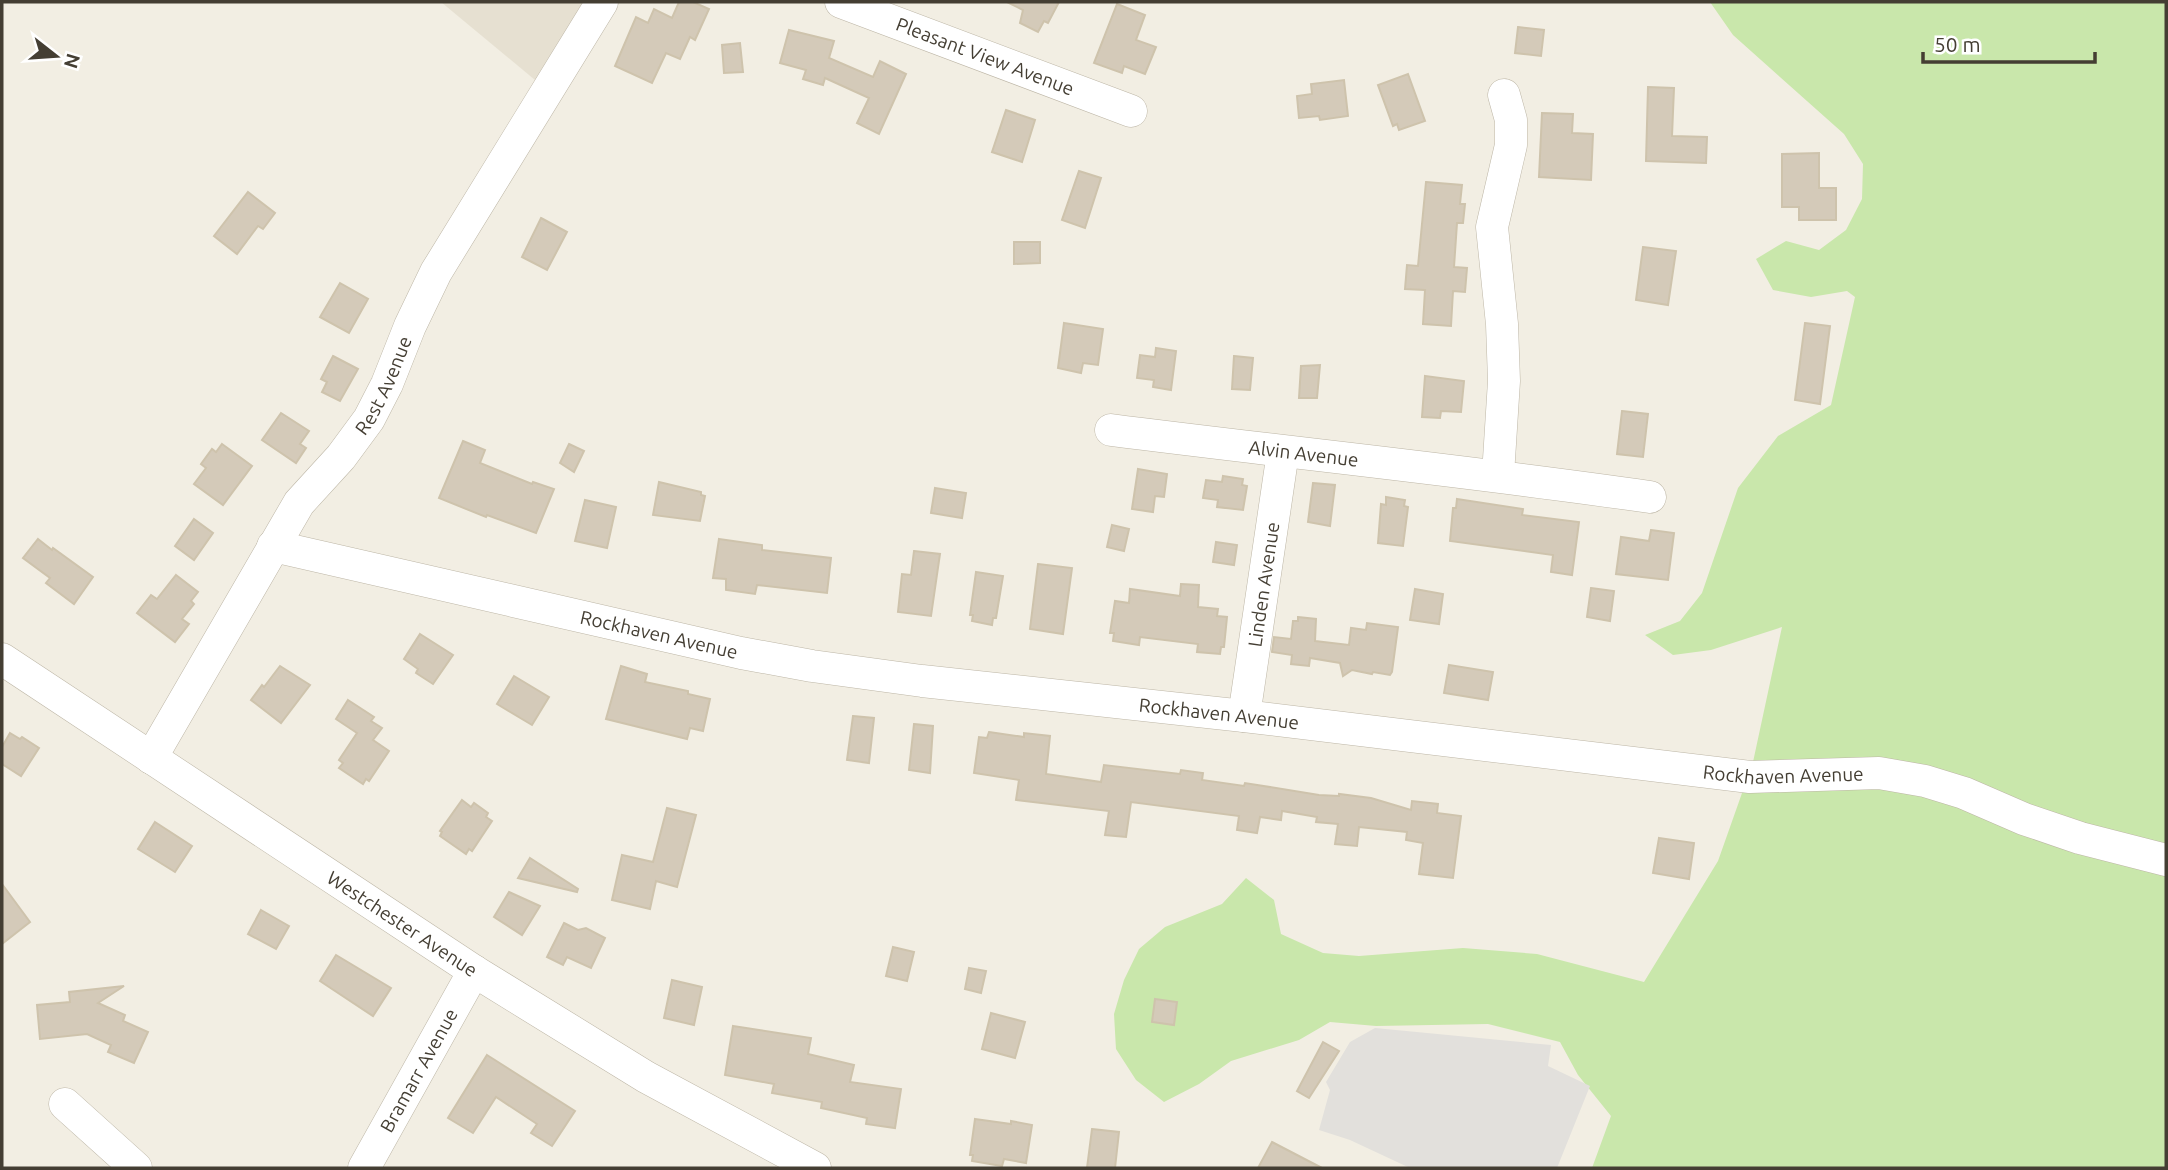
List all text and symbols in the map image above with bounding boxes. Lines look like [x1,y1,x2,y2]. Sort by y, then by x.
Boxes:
street label: Pleasant View Avenue [893,13,1077,100]
north arrow [21,21,91,91]
scale bar [1923,21,2094,65]
text: 50 m [1934,32,1981,56]
text: N [60,51,85,71]
street label: Rest Avenue [350,333,416,439]
street label: Alvin Avenue [1247,436,1360,471]
street label: Linden Avenue [1243,520,1284,648]
street label: Rockhaven Avenue [578,606,740,663]
street label: Rockhaven Avenue [1138,694,1300,734]
street label: Rockhaven Avenue [1702,760,1864,789]
street label: Westchester Avenue [323,866,482,981]
street label: Bramarr Avenue [375,1005,462,1136]

